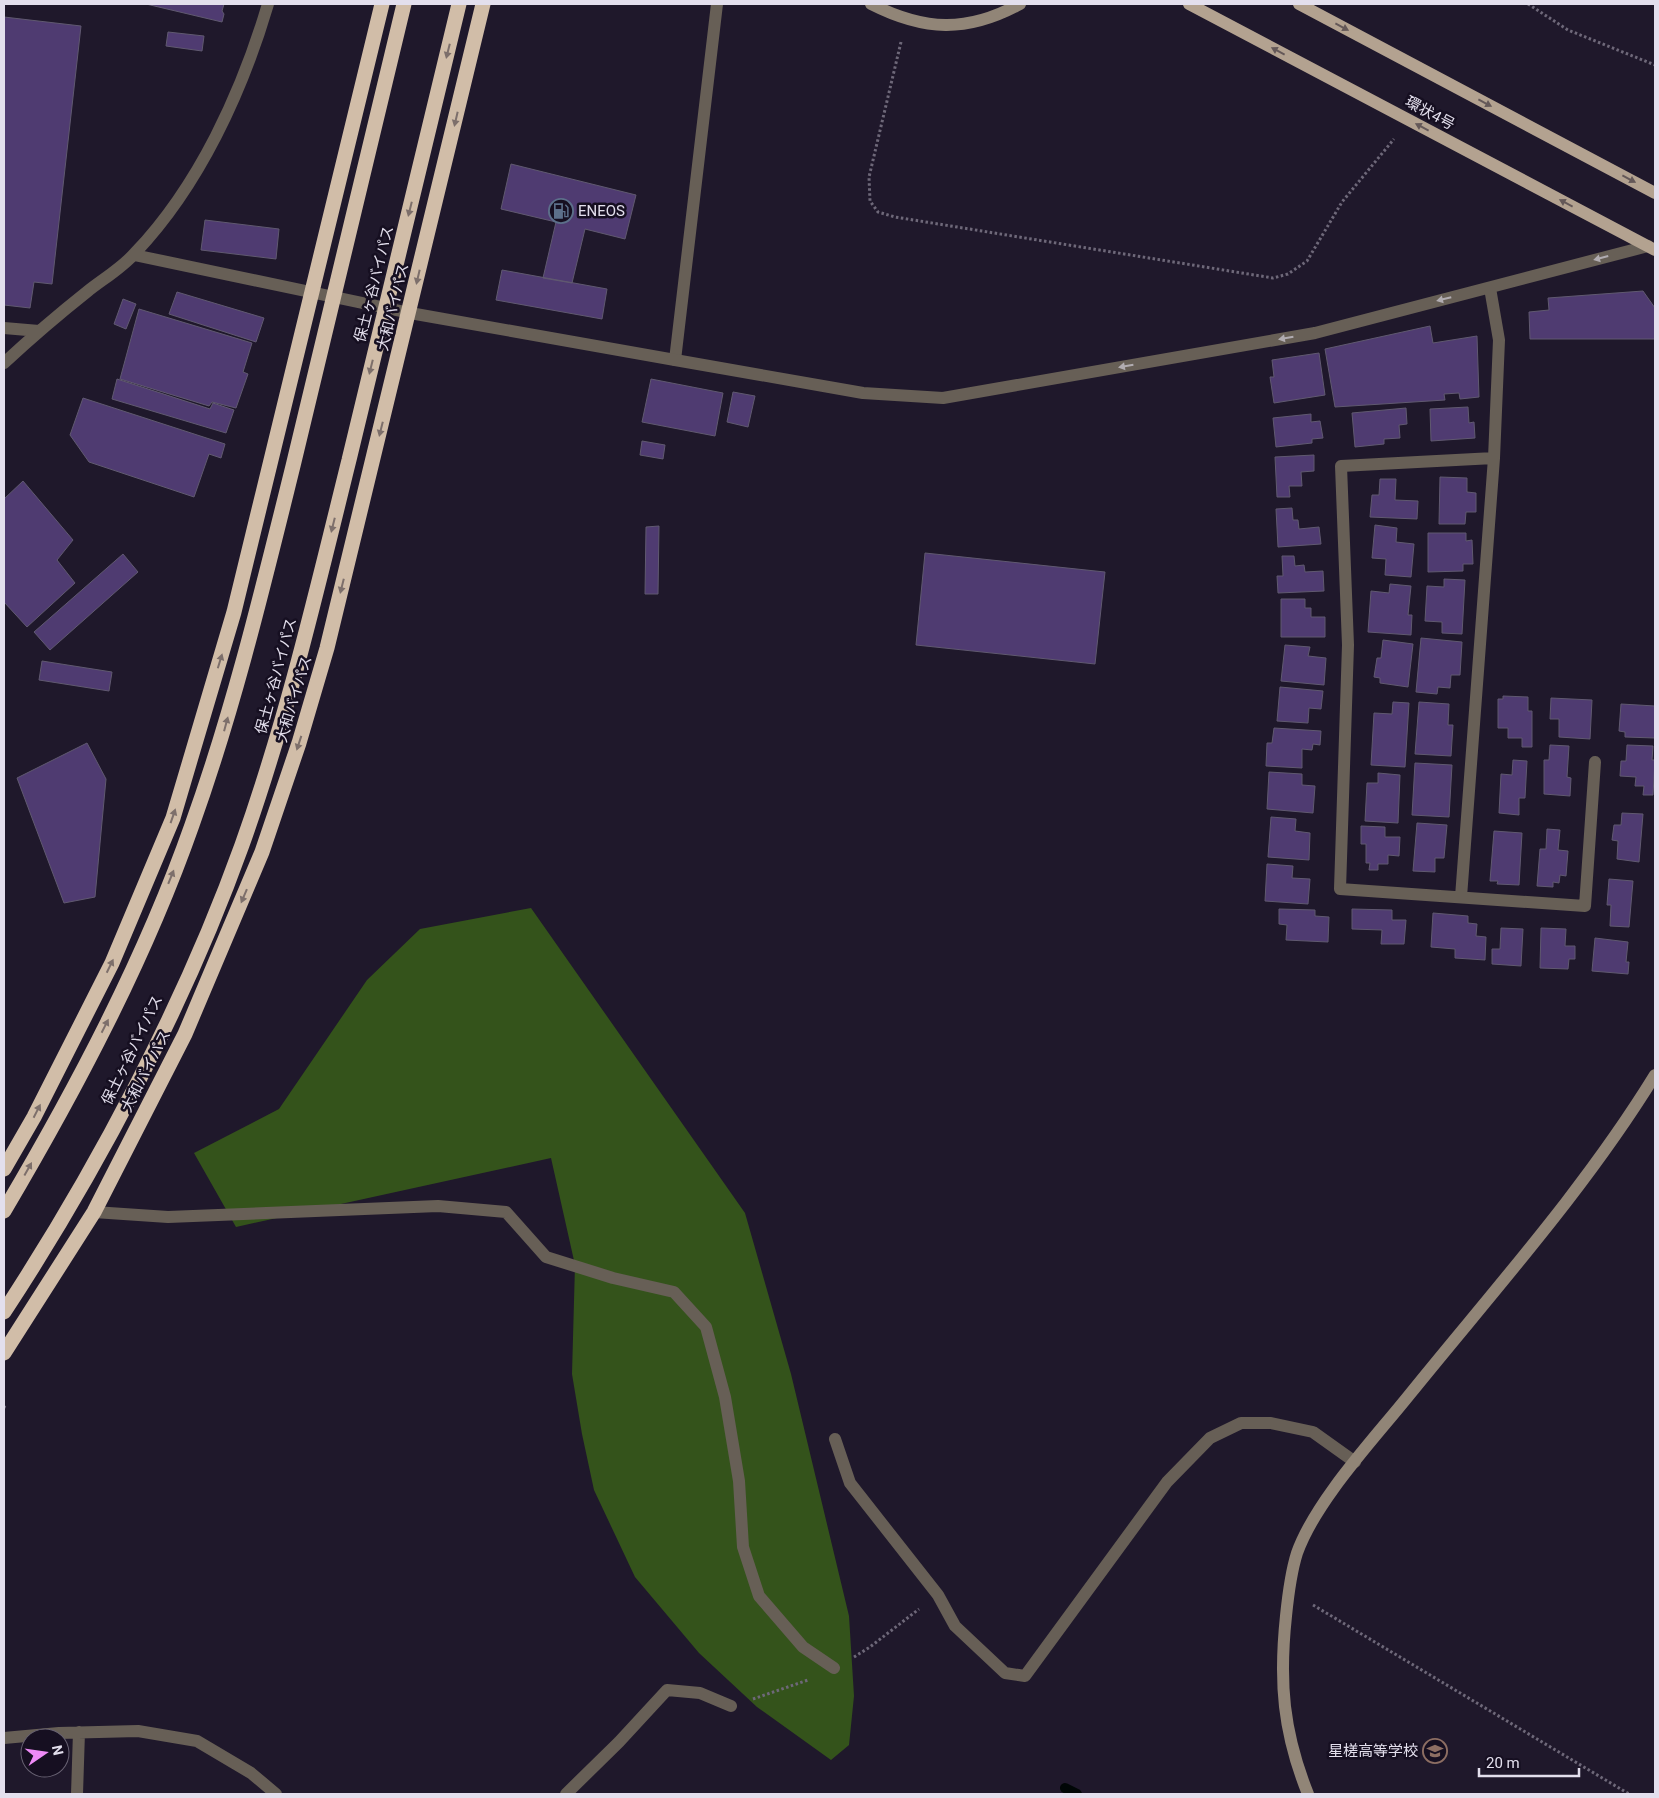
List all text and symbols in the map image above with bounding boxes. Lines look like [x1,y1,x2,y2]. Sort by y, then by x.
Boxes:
one-way arrow [1335,22,1348,31]
one-way arrow [444,44,452,59]
one-way arrow [1271,47,1286,55]
street label: 環状4号 [1402,93,1458,133]
one-way arrow [1478,98,1492,107]
one-way arrow [452,112,460,127]
one-way arrow [1415,123,1429,131]
one-way arrow [1622,175,1636,183]
fuel station icon: ENEOS [548,198,574,224]
one-way arrow [1558,199,1573,207]
one-way arrow [406,202,414,217]
place label: ENEOS [578,202,625,220]
street label: 保土ヶ谷バイパス [351,224,397,344]
one-way arrow [1594,255,1609,263]
street label: 大和バイパス [373,261,413,353]
one-way arrow [414,270,422,285]
one-way arrow [1436,296,1451,304]
one-way arrow [1278,334,1294,342]
one-way arrow [367,359,375,374]
one-way arrow [1118,362,1134,370]
one-way arrow [377,421,385,436]
one-way arrow [329,517,337,532]
one-way arrow [338,579,346,594]
street label: 保土ヶ谷バイパス [252,616,300,736]
one-way arrow [216,653,224,668]
street label: 大和バイパス [272,653,316,745]
one-way arrow [222,717,230,732]
one-way arrow [295,736,303,751]
one-way arrow [169,808,177,823]
one-way arrow [168,870,175,885]
one-way arrow [239,889,247,903]
one-way arrow [106,959,114,973]
street label: 保土ヶ谷バイパス [98,992,166,1108]
one-way arrow [100,1018,109,1033]
street label: 大和バイパス [118,1027,174,1115]
one-way arrow [33,1104,41,1118]
one-way arrow [24,1162,33,1176]
north arrow [20,1728,70,1778]
school or university icon: 星槎高等学校 [1422,1738,1448,1764]
place label: 星槎高等学校 [1328,1742,1418,1760]
text: N [49,1743,67,1757]
scale bar [1479,1746,1579,1778]
text: 20 m [1486,1754,1520,1772]

